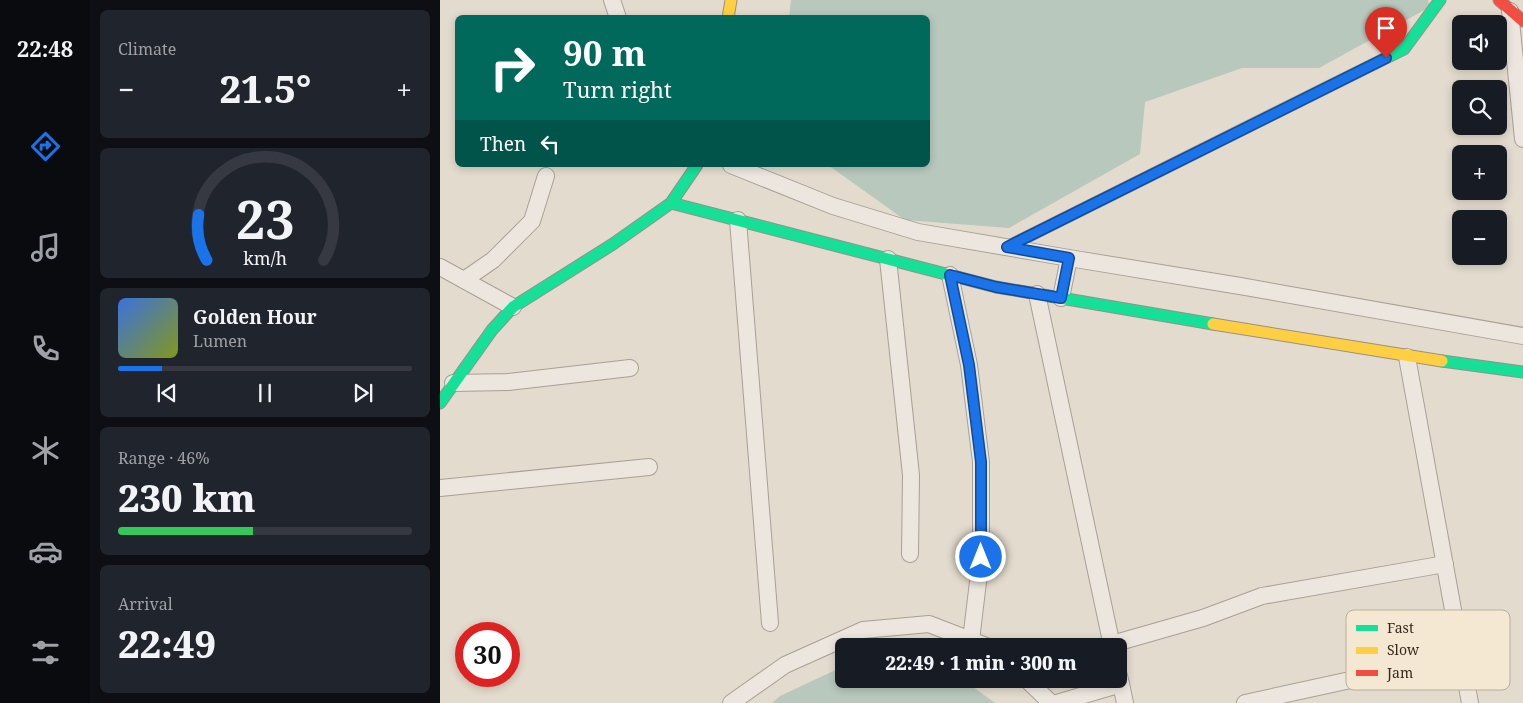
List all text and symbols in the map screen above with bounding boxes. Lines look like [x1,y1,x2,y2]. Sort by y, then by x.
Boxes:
pin [1365,7,1407,58]
icon: arrive [1372,14,1400,42]
map controls [1452,15,1507,265]
button: sound [1452,15,1507,70]
text: 90 m [563,29,646,76]
text: 22:48 [17,33,73,63]
icon: right [480,35,545,100]
text: Climate [118,38,176,60]
text: 21.5° [219,62,311,114]
text: − [118,70,134,108]
text: + [396,70,412,108]
text: Turn right [563,74,672,104]
button: search [1452,80,1507,135]
icon: directions [28,129,63,164]
icon: left [536,130,564,158]
text: Then [480,131,526,157]
button: + [1452,145,1507,200]
text: 23 [236,183,294,254]
button: − [1452,210,1507,265]
icon: music [28,230,63,265]
text: km/h [243,246,287,270]
text: Golden Hour [193,304,317,330]
text: Lumen [193,330,247,352]
icon: phone [28,331,63,366]
icon: previous [153,379,181,407]
icon: pause [251,379,279,407]
icon: next [349,379,377,407]
icon: climate [28,433,63,468]
text: Range · 46% [118,447,210,469]
text: 230 km [118,471,256,523]
position arrow [954,530,1006,582]
icon: car [28,534,63,569]
text: Arrival [118,593,173,615]
legend [1346,610,1510,690]
text: 22:49 [118,617,216,669]
text: Fast [1387,618,1414,637]
speed limit sign: 30 [455,622,520,687]
icon: filters [28,635,63,670]
text: Slow [1387,640,1420,659]
text: 22:49 · 1 min · 300 m [885,650,1077,676]
text: Jam [1386,663,1413,682]

